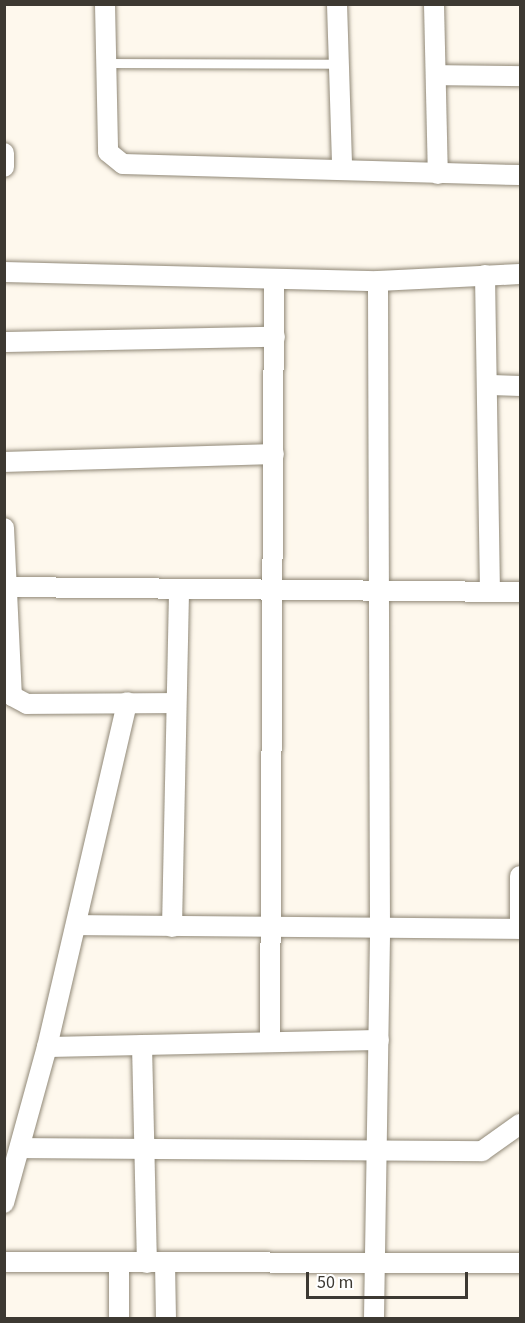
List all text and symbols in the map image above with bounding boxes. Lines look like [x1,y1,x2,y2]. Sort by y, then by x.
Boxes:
scale bar [309,1260,471,1298]
text: 50 m [317,1270,353,1295]

